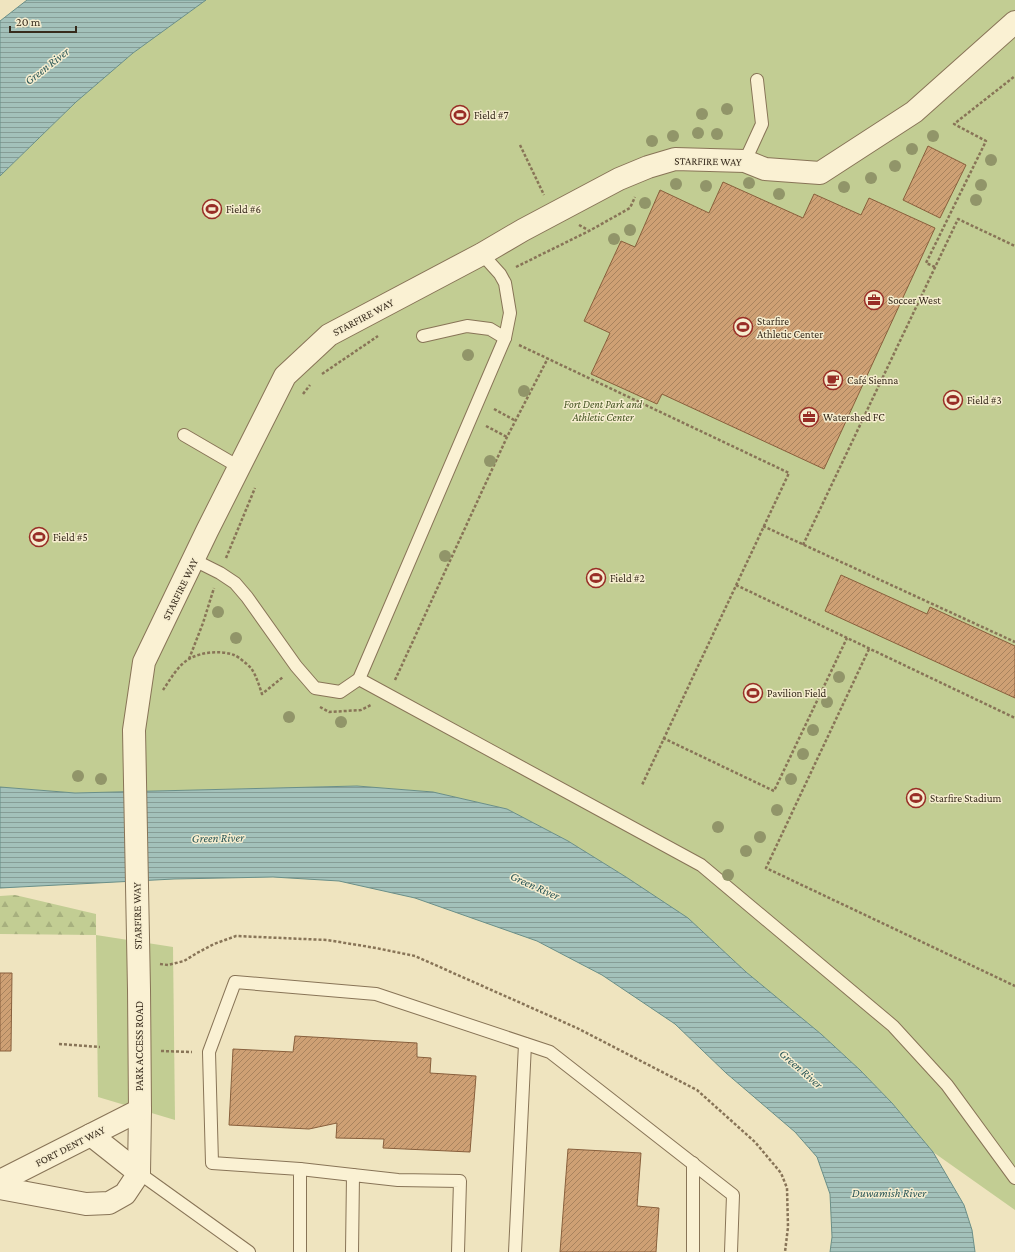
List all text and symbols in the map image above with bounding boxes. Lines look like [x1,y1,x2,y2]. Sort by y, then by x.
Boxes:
scale bar [10,8,76,34]
text: 20 m [16,15,41,29]
water label: Green River [22,44,73,88]
sports icon: Field #7 [449,104,471,126]
place label: Field #7 [474,109,509,121]
street label: STARFIRE WAY [674,154,742,168]
sports icon: Field #6 [201,198,223,220]
place label: Field #6 [226,203,261,215]
office icon: Soccer West [863,289,885,311]
place label: Soccer West [888,294,941,306]
street label: STARFIRE WAY [330,296,396,338]
place label: Starfire Athletic Center [757,315,823,340]
sports icon: Starfire Athletic Center [732,316,754,338]
cafe icon: Café Sienna [822,369,844,391]
place label: Café Sienna [847,374,898,386]
sports icon: Field #3 [942,389,964,411]
place label: Field #3 [967,394,1002,406]
park label: Fort Dent Park and Athletic Center [564,398,643,423]
office icon: Watershed FC [798,406,820,428]
place label: Watershed FC [823,411,885,423]
sports icon: Field #5 [28,526,50,548]
place label: Field #5 [53,531,88,543]
street label: STARFIRE WAY [160,556,200,622]
sports icon: Field #2 [585,567,607,589]
place label: Field #2 [610,572,645,584]
sports icon: Pavilion Field [742,682,764,704]
place label: Pavilion Field [767,687,827,699]
sports icon: Starfire Stadium [905,787,927,809]
place label: Starfire Stadium [930,792,1002,804]
water label: Green River [192,831,245,845]
water label: Green River [508,869,563,903]
street label: STARFIRE WAY [130,882,144,950]
street label: PARK ACCESS ROAD [133,1001,145,1091]
water label: Green River [777,1046,826,1092]
street label: FORT DENT WAY [33,1123,107,1169]
water label: Duwamish River [852,1186,927,1200]

